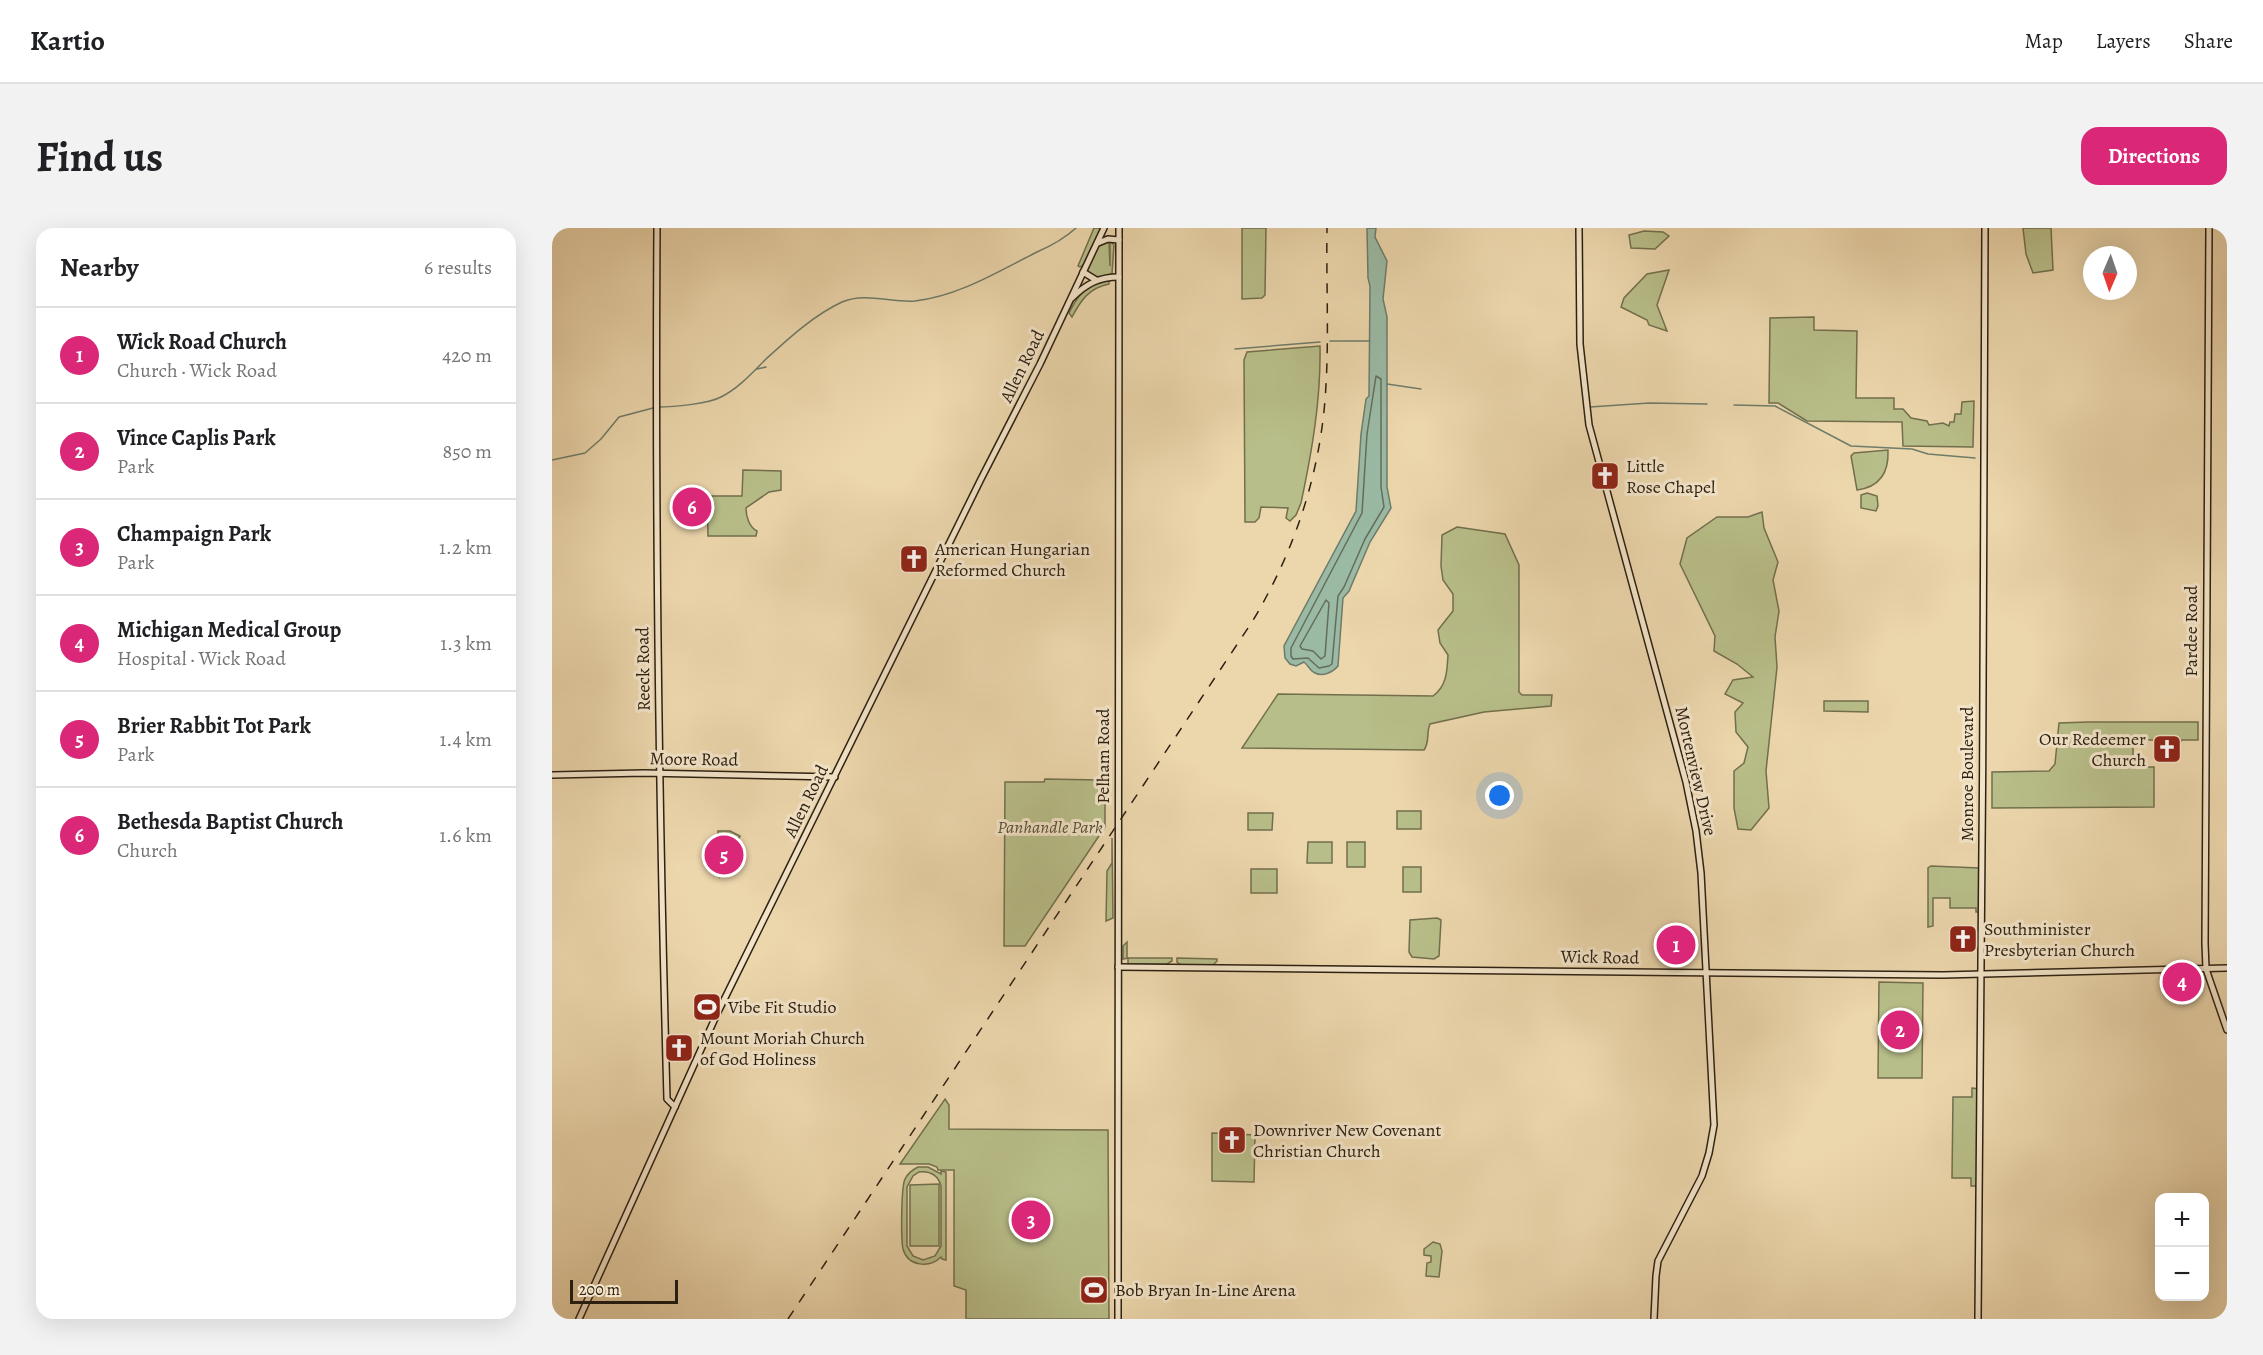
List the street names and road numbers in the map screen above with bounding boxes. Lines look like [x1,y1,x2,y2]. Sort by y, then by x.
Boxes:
street label: Allen Road [994,325,1050,407]
street label: Pardee Road [2179,585,2203,677]
street label: Reeck Road [630,626,656,711]
street label: Mortenview Drive [1669,704,1723,838]
street label: Monroe Boulevard [1955,706,1979,842]
street label: Pelham Road [1091,708,1115,804]
street label: Moore Road [649,746,739,772]
street label: Allen Road [778,760,834,842]
street label: Wick Road [1559,944,1640,970]

